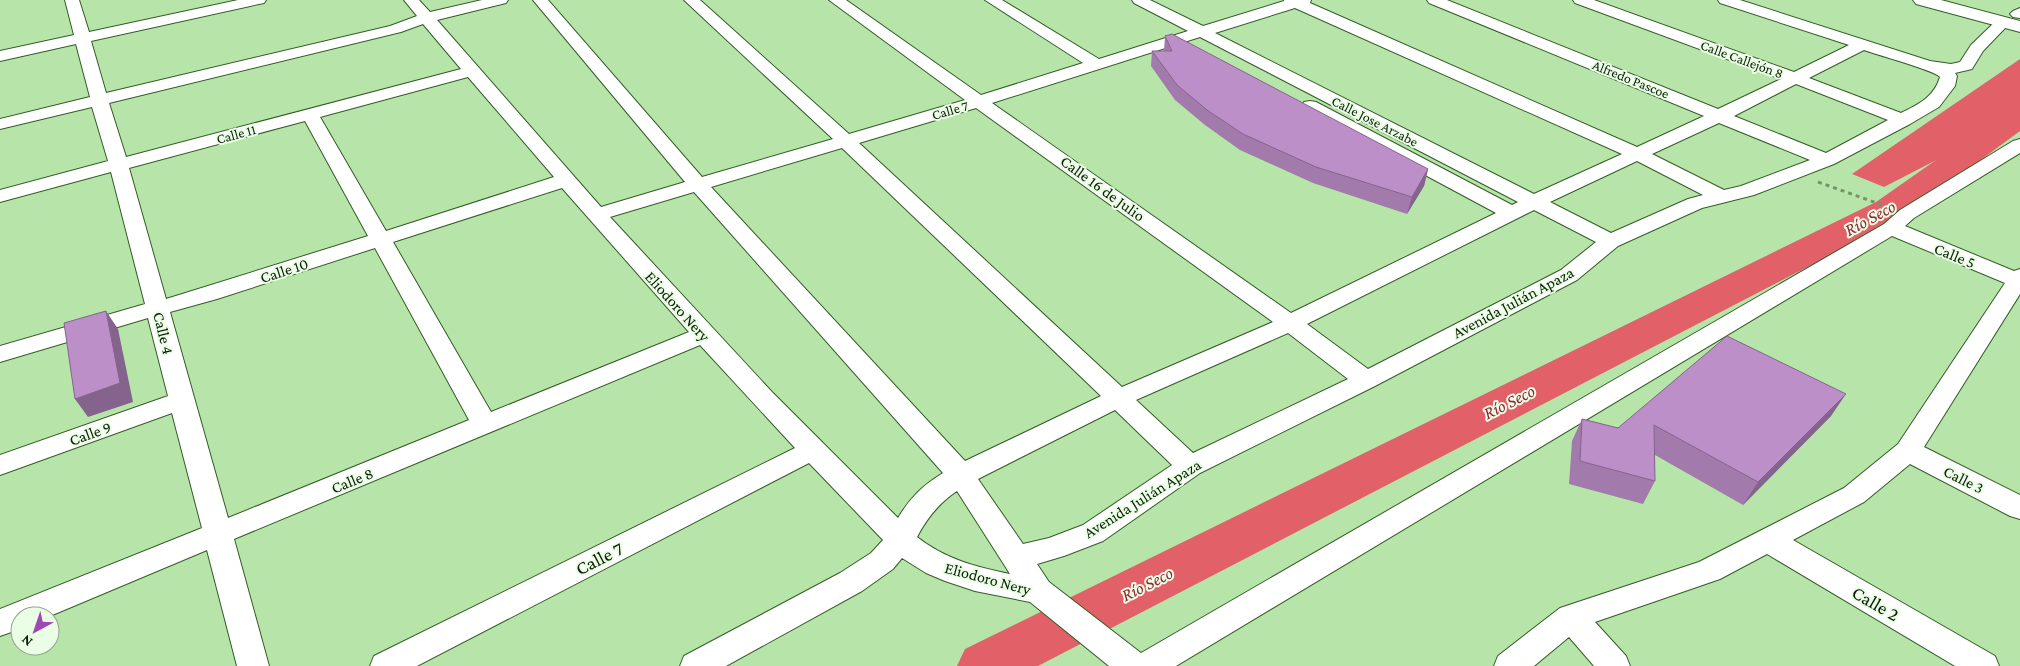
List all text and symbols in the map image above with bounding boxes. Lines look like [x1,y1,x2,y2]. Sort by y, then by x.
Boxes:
street label: Calle Callejón 8 [1698,37,1786,82]
street label: Alfredo Pascoe [1590,56,1672,102]
street label: Calle Jose Arzabe [1329,92,1421,150]
street label: Calle 7 [930,97,971,123]
street label: Calle 11 [215,121,258,147]
street label: Calle 16 de Julio [1057,152,1148,225]
water label: Río Seco [1841,196,1899,240]
street label: Calle 5 [1932,240,1978,271]
street label: Calle 10 [258,255,310,286]
street label: Avenida Julián Apaza [1450,263,1578,342]
street label: Eliodoro Nery [641,268,714,346]
street label: Calle 4 [150,310,177,356]
water label: Río Seco [1480,380,1538,423]
street label: Calle 9 [67,418,113,449]
street label: Avenida Julián Apaza [1081,455,1205,542]
street label: Calle 3 [1941,462,1987,497]
street label: Calle 8 [329,464,376,497]
street label: Calle 7 [572,538,627,579]
street label: Eliodoro Nery [943,559,1033,599]
water label: Río Seco [1118,562,1176,605]
street label: Calle 2 [1848,582,1903,625]
north arrow [10,606,60,656]
text: N [17,631,35,650]

